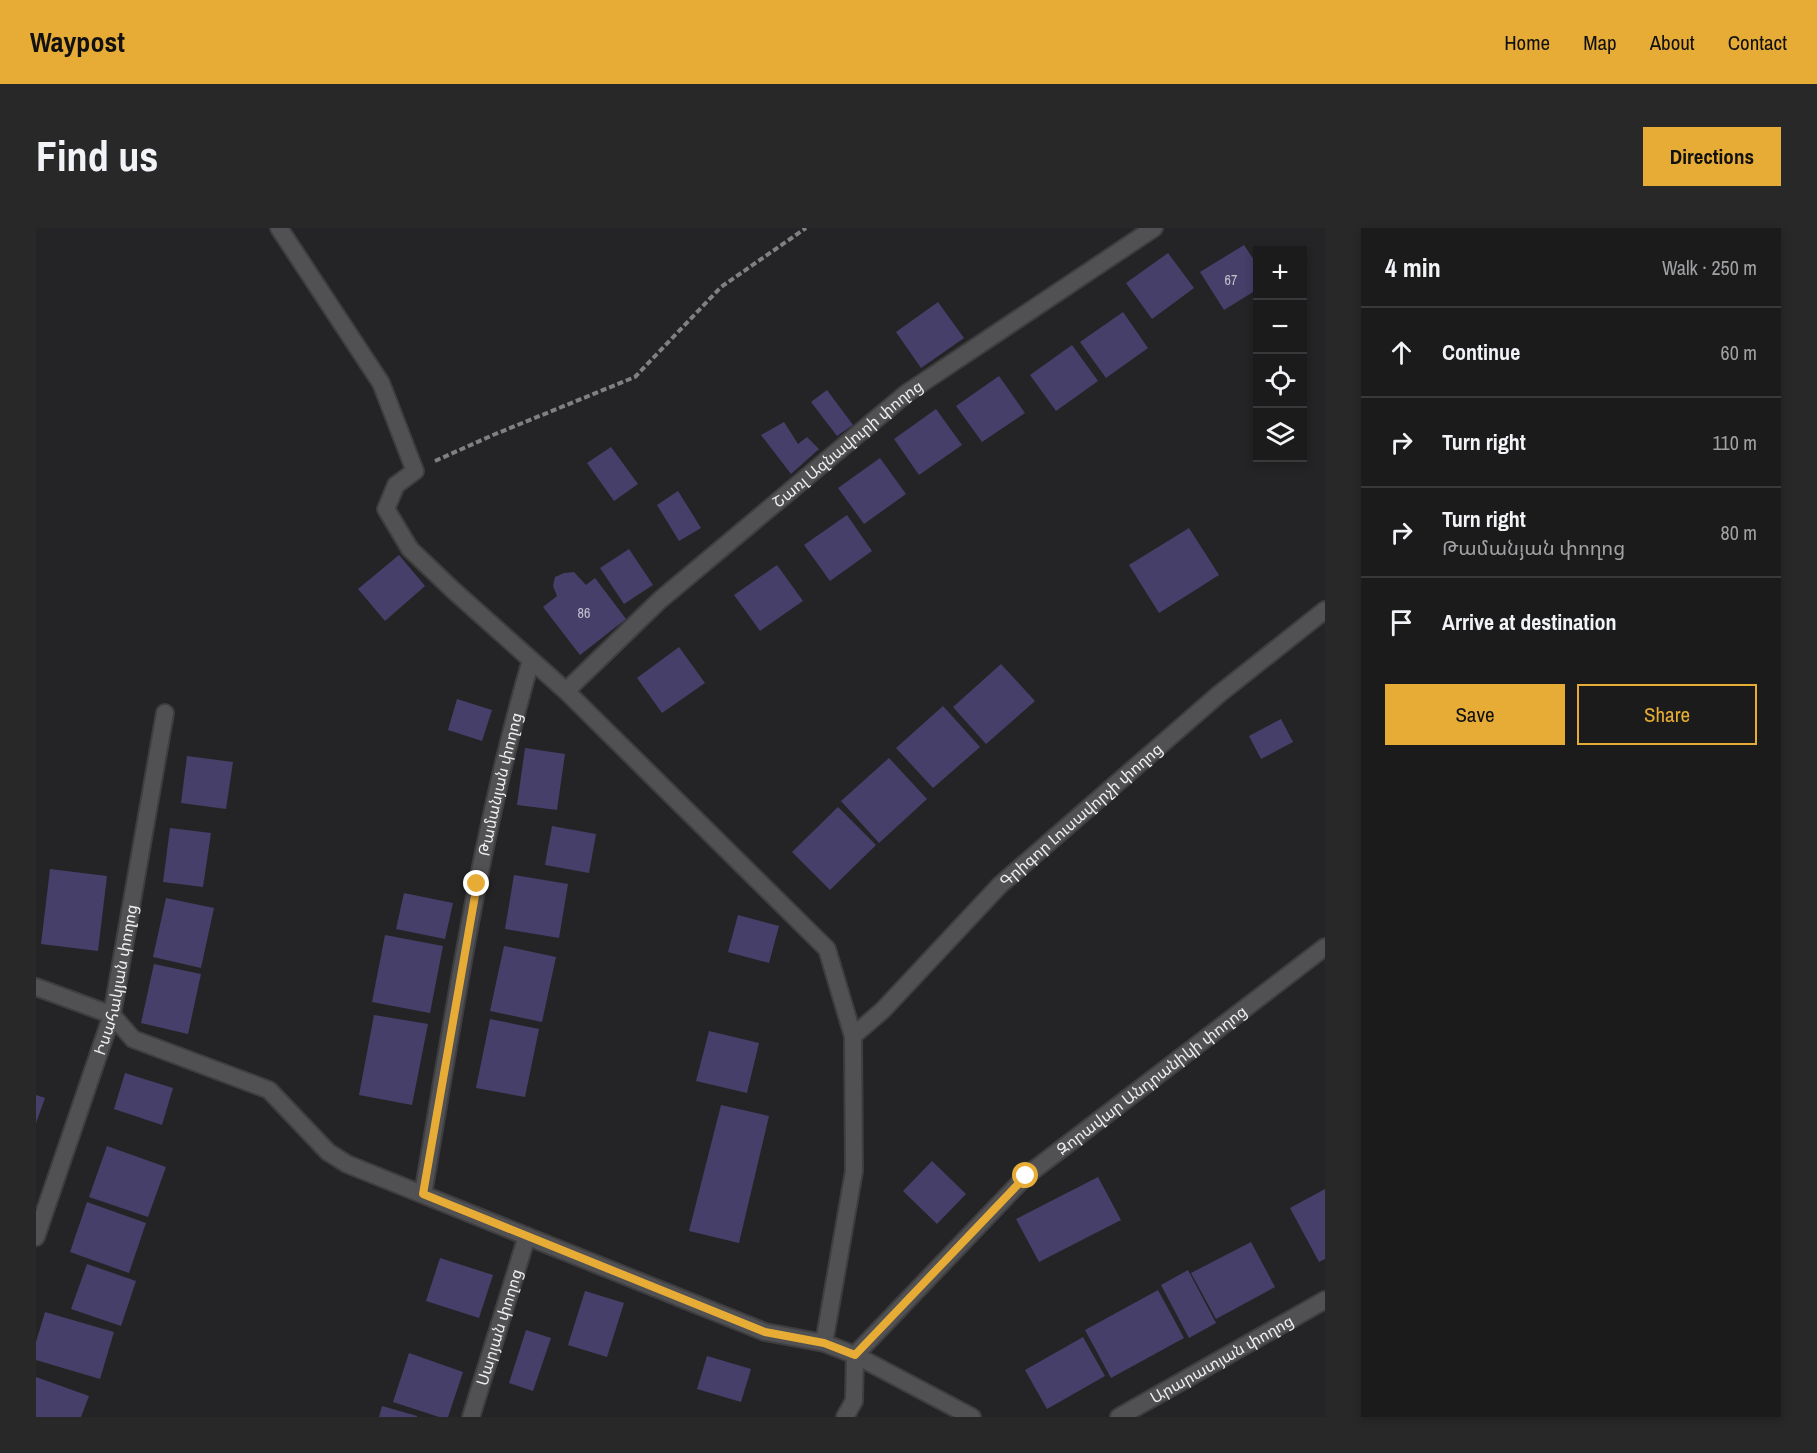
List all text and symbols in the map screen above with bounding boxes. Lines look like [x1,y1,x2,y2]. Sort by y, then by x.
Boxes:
text: Waypost [30,23,125,61]
text: Home [1504,28,1550,57]
text: Map [1583,28,1617,57]
text: About [1650,28,1695,57]
text: Contact [1728,28,1787,57]
button: Directions [1643,127,1781,186]
text: Find us [36,128,158,184]
map controls [1253,246,1307,462]
button: + [1253,246,1307,300]
text: 4 min [1385,250,1441,285]
text: Walk · 250 m [1662,254,1757,281]
house number: 67 [1225,271,1237,289]
button: − [1253,300,1307,354]
icon: ahead [1385,336,1418,369]
text: Continue [1442,337,1520,367]
text: 60 m [1721,339,1757,366]
button: locate [1253,354,1307,408]
street label: Շառլ Ազնավուրի փողոց [767,375,927,512]
button: layers [1253,408,1307,462]
icon: right [1385,426,1418,459]
text: Turn right [1442,427,1526,457]
text: 110 m [1713,429,1757,456]
text: Turn right [1442,504,1526,534]
icon: right [1385,516,1418,549]
text: 80 m [1721,519,1757,546]
text: Թամանյան փողոց [1442,534,1625,561]
house number: 86 [578,604,590,622]
icon: arrive [1385,606,1418,639]
text: Arrive at destination [1442,607,1616,637]
button: Save [1385,684,1565,745]
button: Share [1577,684,1757,745]
street label: Թամանյան փողոց [472,710,527,858]
street label: Գրիգոր Լուսավորչի փողոց [995,738,1167,892]
route end [463,870,489,896]
street label: Իսահակյան փողոց [88,903,142,1058]
street label: Զորավար Անդրանիկի փողոց [1052,1000,1251,1160]
route start [1012,1162,1038,1188]
street label: Սարյան փողոց [470,1266,527,1388]
street label: Արարատյան փողոց [1146,1309,1297,1408]

